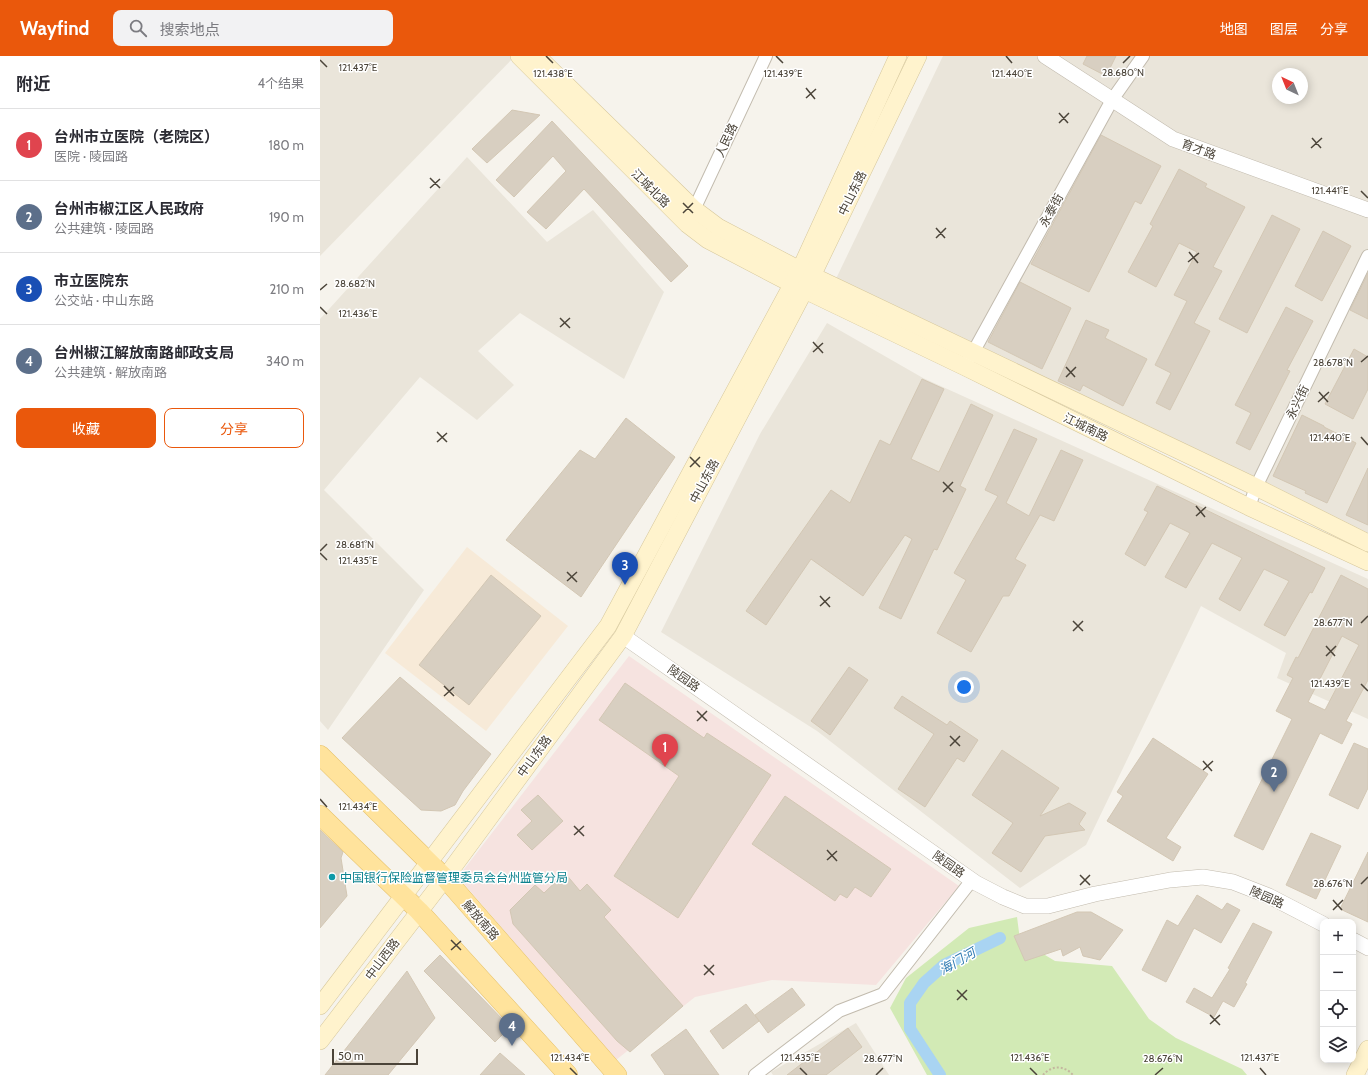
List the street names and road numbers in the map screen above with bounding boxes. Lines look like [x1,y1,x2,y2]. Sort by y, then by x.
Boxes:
street label: 人民路 [712,121,740,159]
street label: 育才路 [1180,136,1218,162]
street label: 江城北路 [629,166,673,210]
street label: 中山东路 [835,168,869,218]
street label: 永泰街 [1036,191,1066,229]
street label: 永兴街 [1282,383,1312,421]
street label: 江城南路 [1061,410,1111,444]
street label: 中山东路 [686,456,722,506]
street label: 陵园路 [665,662,703,694]
street label: 中山东路 [514,732,554,780]
street label: 陵园路 [930,848,968,880]
street label: 陵园路 [1247,883,1287,911]
street label: 解放南路 [460,897,502,943]
street label: 中山西路 [362,935,402,983]

